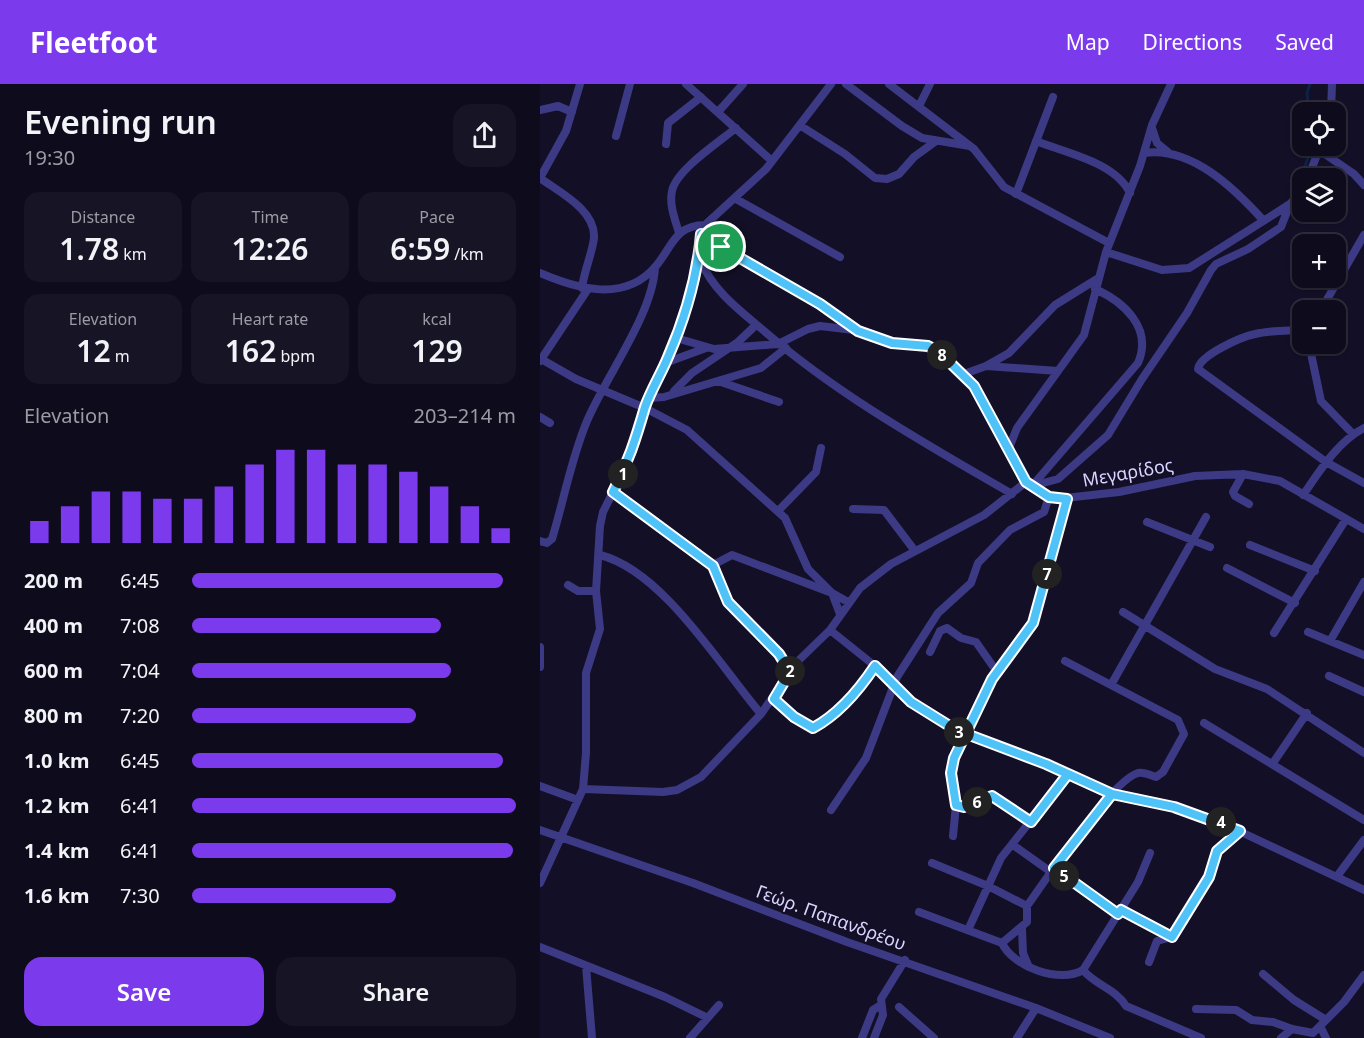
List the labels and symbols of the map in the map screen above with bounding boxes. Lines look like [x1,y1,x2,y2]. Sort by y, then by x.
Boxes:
pin [695,221,746,272]
pin: 8 [927,340,957,370]
street label: Μεγαρίδος [1081,452,1175,492]
pin: 1 [608,459,638,489]
pin: 7 [1032,559,1062,589]
pin: 2 [775,656,805,686]
pin: 3 [944,717,974,747]
pin: 6 [962,787,992,817]
pin: 4 [1206,807,1236,837]
pin: 5 [1049,861,1079,891]
street label: Γεώρ. Παπανδρέου [753,879,910,955]

